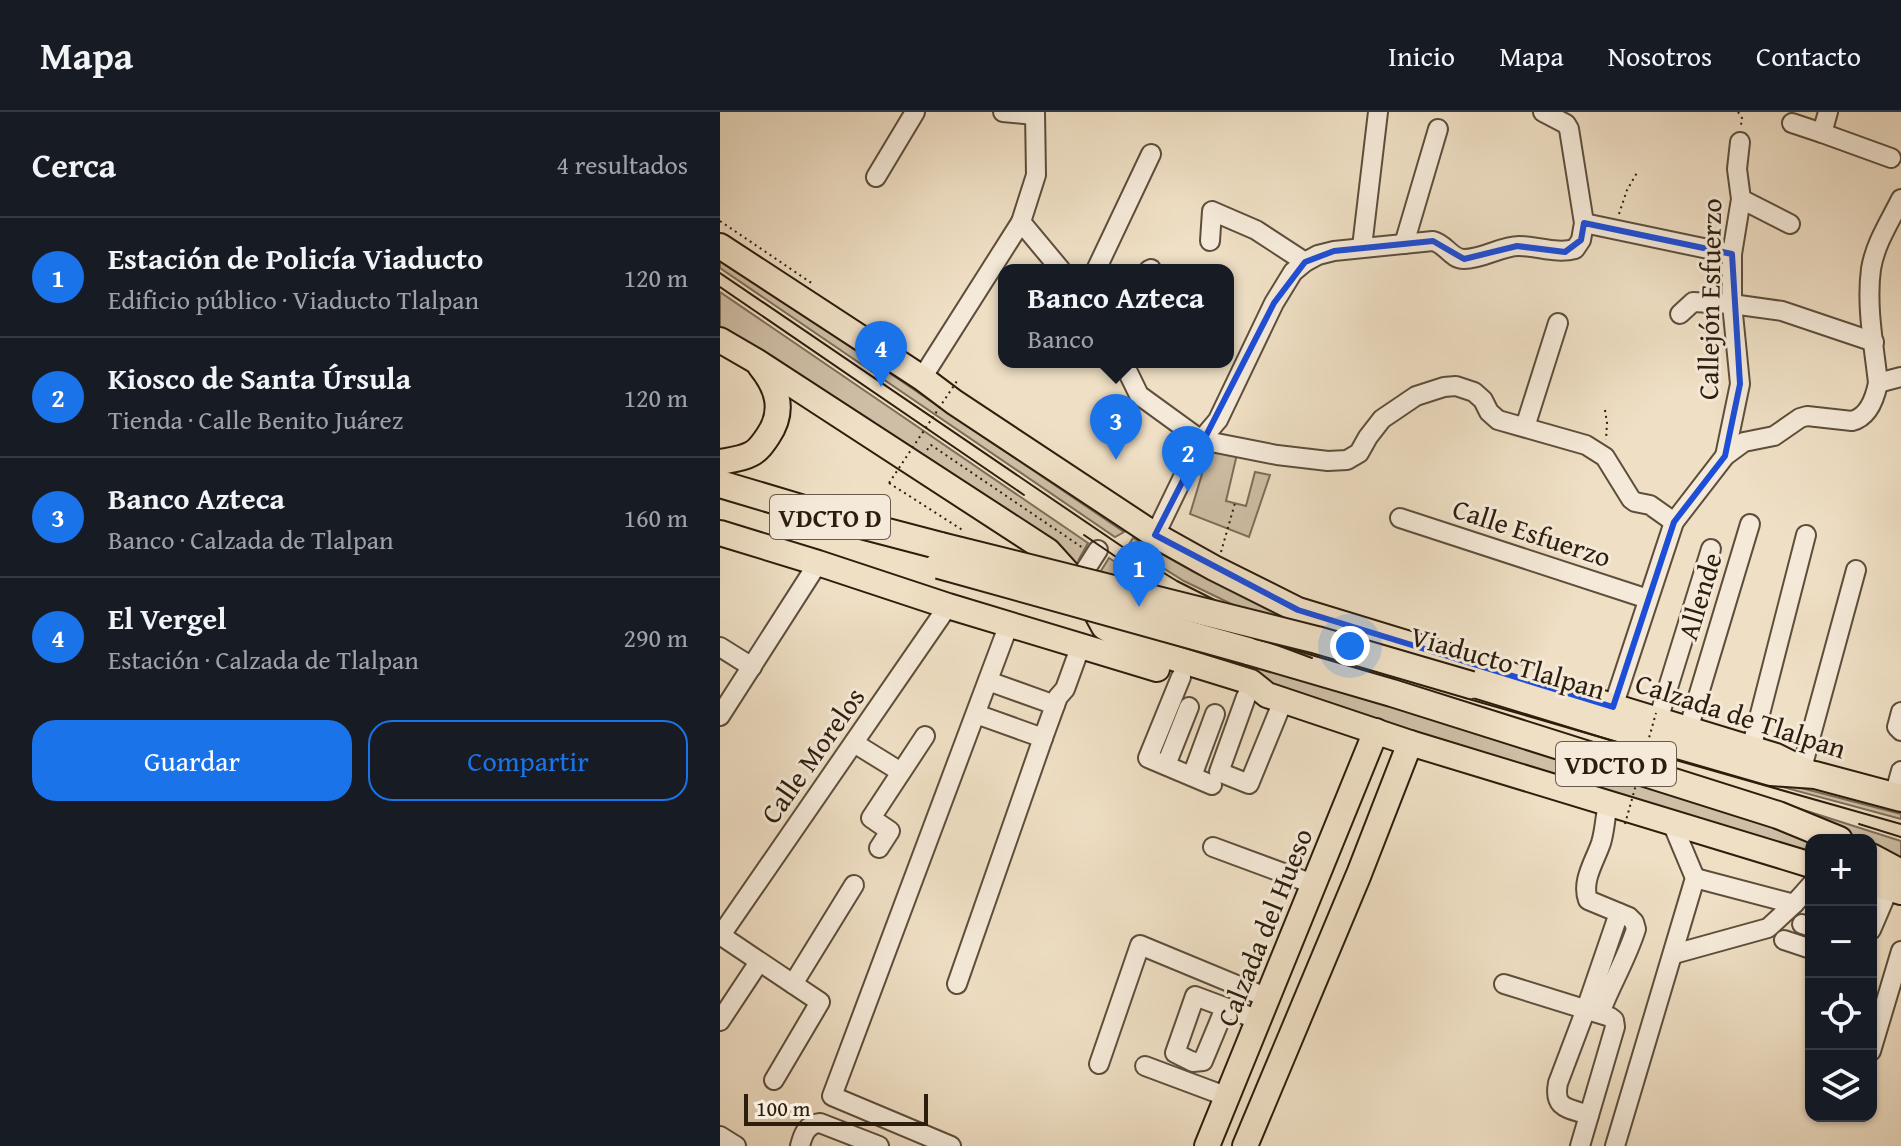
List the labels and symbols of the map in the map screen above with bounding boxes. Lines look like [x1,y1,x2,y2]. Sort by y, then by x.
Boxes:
street label: Callejón Esfuerzo [1687,198,1731,400]
pin: 4 [855,321,907,387]
pin: 3 [1090,394,1142,460]
pin: 2 [1162,426,1214,492]
street label: Calle Esfuerzo [1448,487,1616,577]
road number: VDCTO D [770,495,890,539]
pin: 1 [1113,541,1165,607]
street label: Allende [1666,547,1732,645]
street label: Viaducto Tlalpan [1406,615,1611,709]
your location [1330,626,1370,666]
street label: Calzada de Tlalpan [1630,662,1852,768]
street label: Calle Morelos [750,678,874,832]
road number: VDCTO D [1556,742,1676,786]
street label: Calzada del Hueso [1206,822,1322,1032]
scale bar [744,1090,928,1126]

